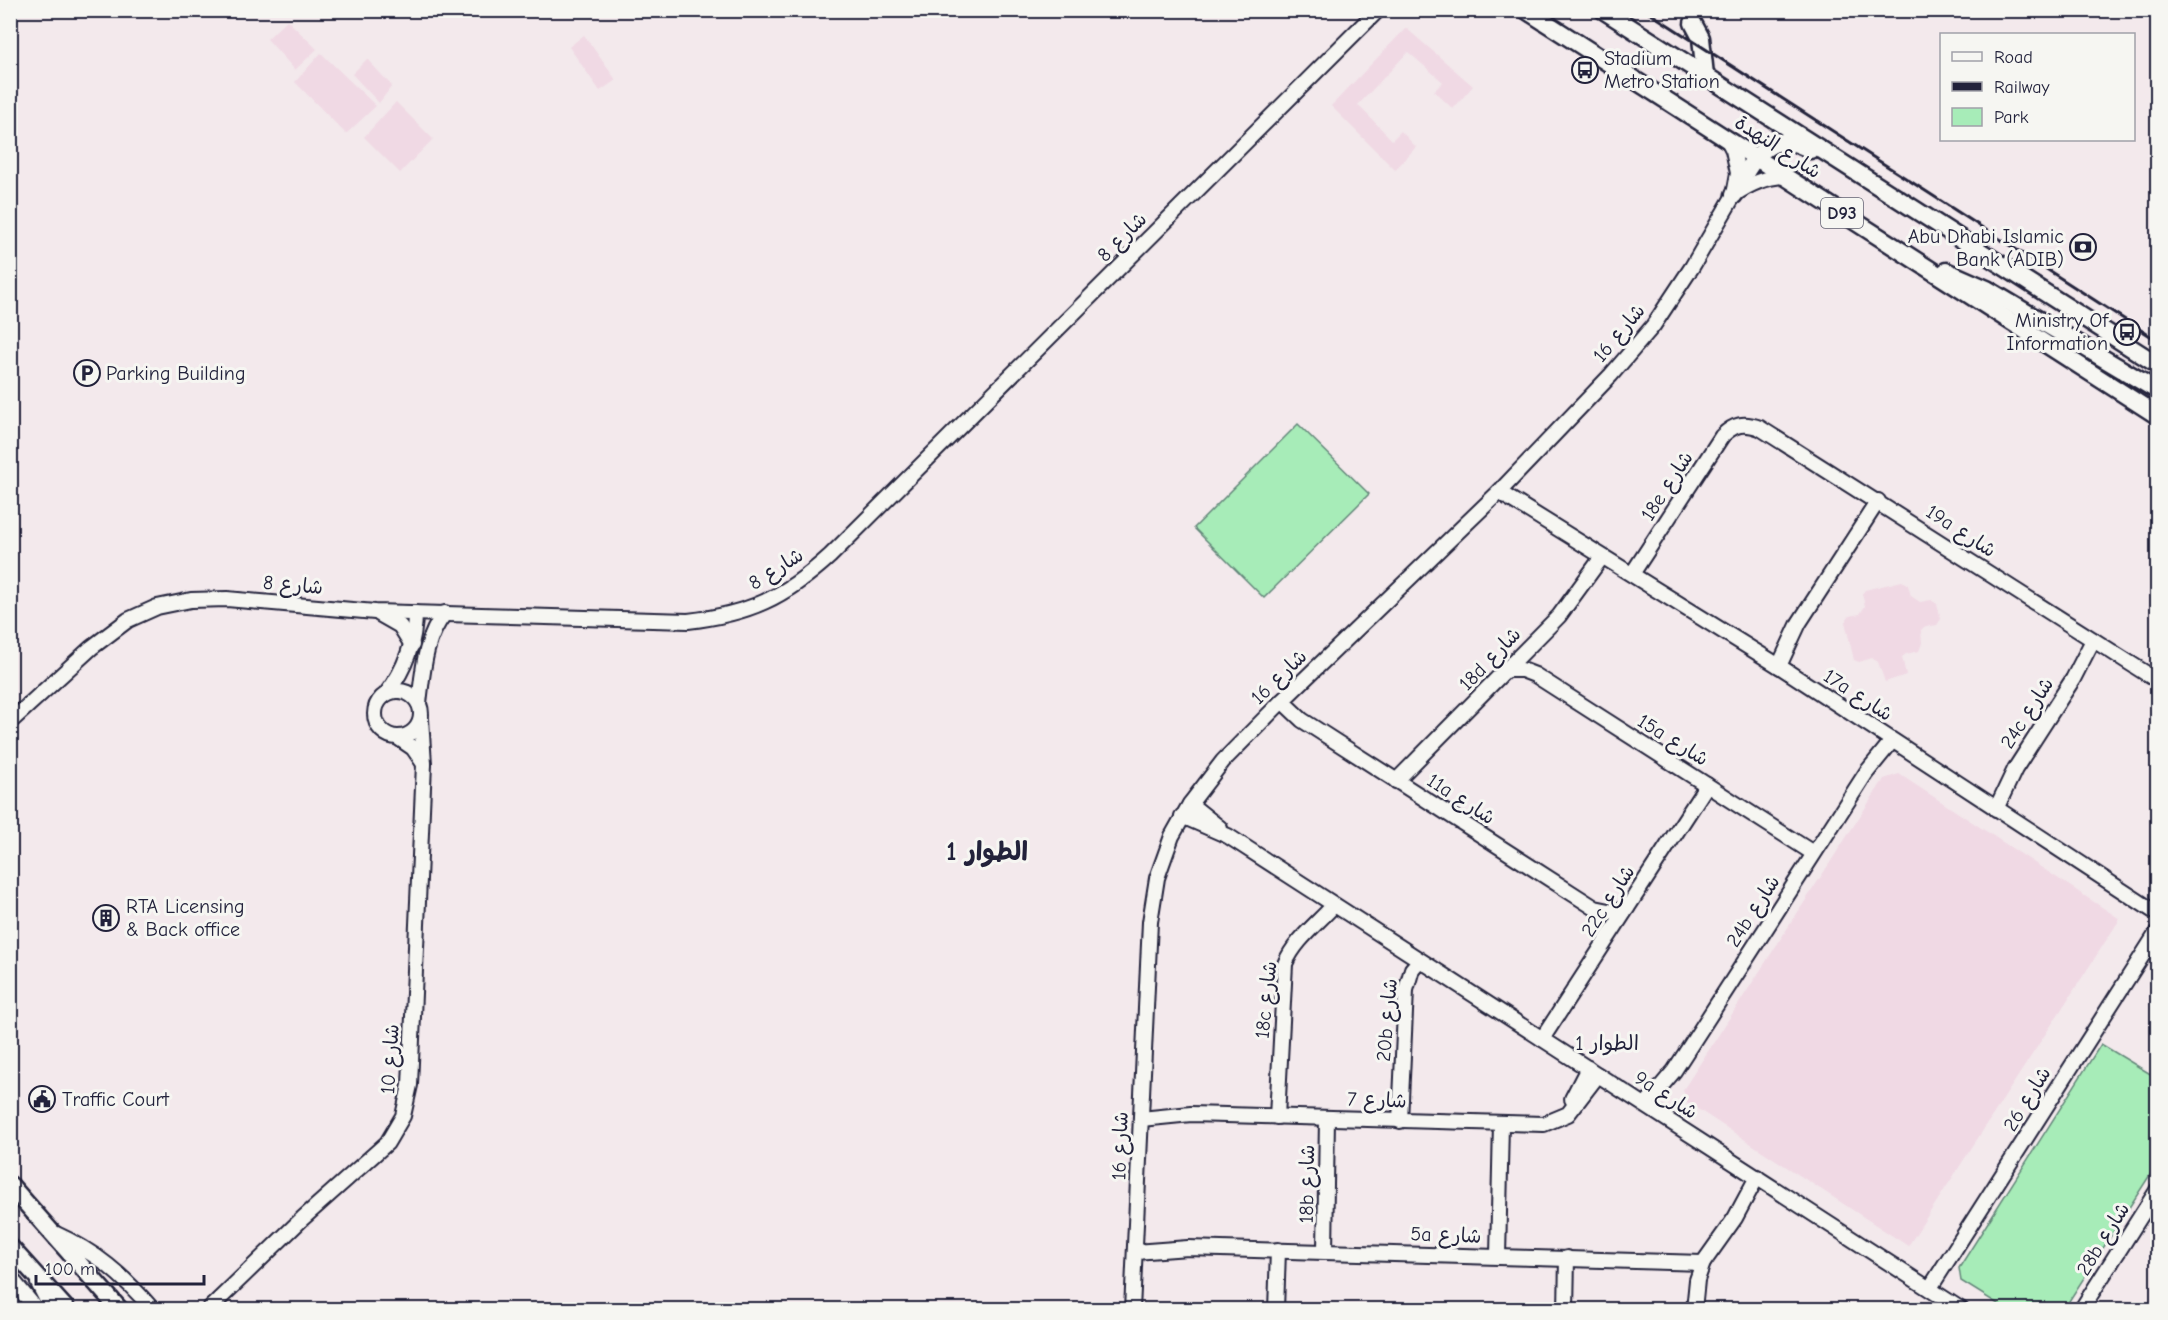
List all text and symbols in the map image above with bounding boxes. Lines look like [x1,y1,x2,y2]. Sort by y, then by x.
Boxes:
legend [1940,33,2135,141]
place label: Stadium Metro Station [1604,47,1720,93]
text: Road [1994,47,2033,68]
bus stop icon: Stadium Metro Station [1570,55,1600,85]
text: Railway [1994,77,2051,98]
text: Park [1994,107,2029,128]
street label: شارع النهدة [1730,111,1825,185]
road number: D93 [1821,198,1863,228]
street label: شارع 8 [1093,208,1153,268]
place label: Abu Dhabi Islamic Bank (ADIB) [1908,225,2064,271]
bank icon: Abu Dhabi Islamic Bank (ADIB) [2068,232,2098,262]
street label: شارع 16 [1588,299,1651,368]
place label: Ministry Of Information [2007,309,2109,355]
bus stop icon: Ministry Of Information [2112,317,2142,347]
parking icon: Parking Building [72,358,102,388]
place label: Parking Building [106,362,246,385]
street label: 18e شارع [1636,447,1700,526]
street label: 19a شارع [1921,500,2000,564]
street label: شارع 8 [744,543,809,596]
street label: شارع 8 [262,571,324,601]
street label: 18d شارع [1454,623,1527,697]
street label: شارع 16 [1246,645,1313,711]
street label: 17a شارع [1818,664,1897,727]
street label: 24c شارع [1996,673,2060,754]
street label: 15a شارع [1632,709,1713,772]
street label: 11a شارع [1422,769,1499,831]
district label: الطوار 1 [946,837,1028,868]
street label: 22c شارع [1576,861,1641,942]
street label: 24b شارع [1721,871,1786,952]
place label: RTA Licensing & Back office [126,895,245,941]
building icon: RTA Licensing & Back office [91,903,121,933]
street label: 18c شارع [1250,960,1283,1040]
street label: 20b شارع [1372,977,1404,1063]
street label: شارع 10 [376,1023,406,1095]
district label: الطوار 1 [1575,1031,1639,1056]
street label: شارع 26 [1998,1063,2057,1136]
street label: 9a شارع [1629,1066,1702,1126]
public building icon: Traffic Court [27,1084,57,1114]
street label: شارع 7 [1347,1087,1407,1115]
place label: Traffic Court [62,1088,170,1111]
street label: شارع 16 [1107,1111,1135,1181]
street label: 18b شارع [1295,1144,1321,1224]
street label: 28b شارع [2072,1198,2136,1281]
street label: 5a شارع [1410,1222,1482,1250]
scale bar [36,1248,204,1286]
text: 100 m [45,1259,95,1280]

